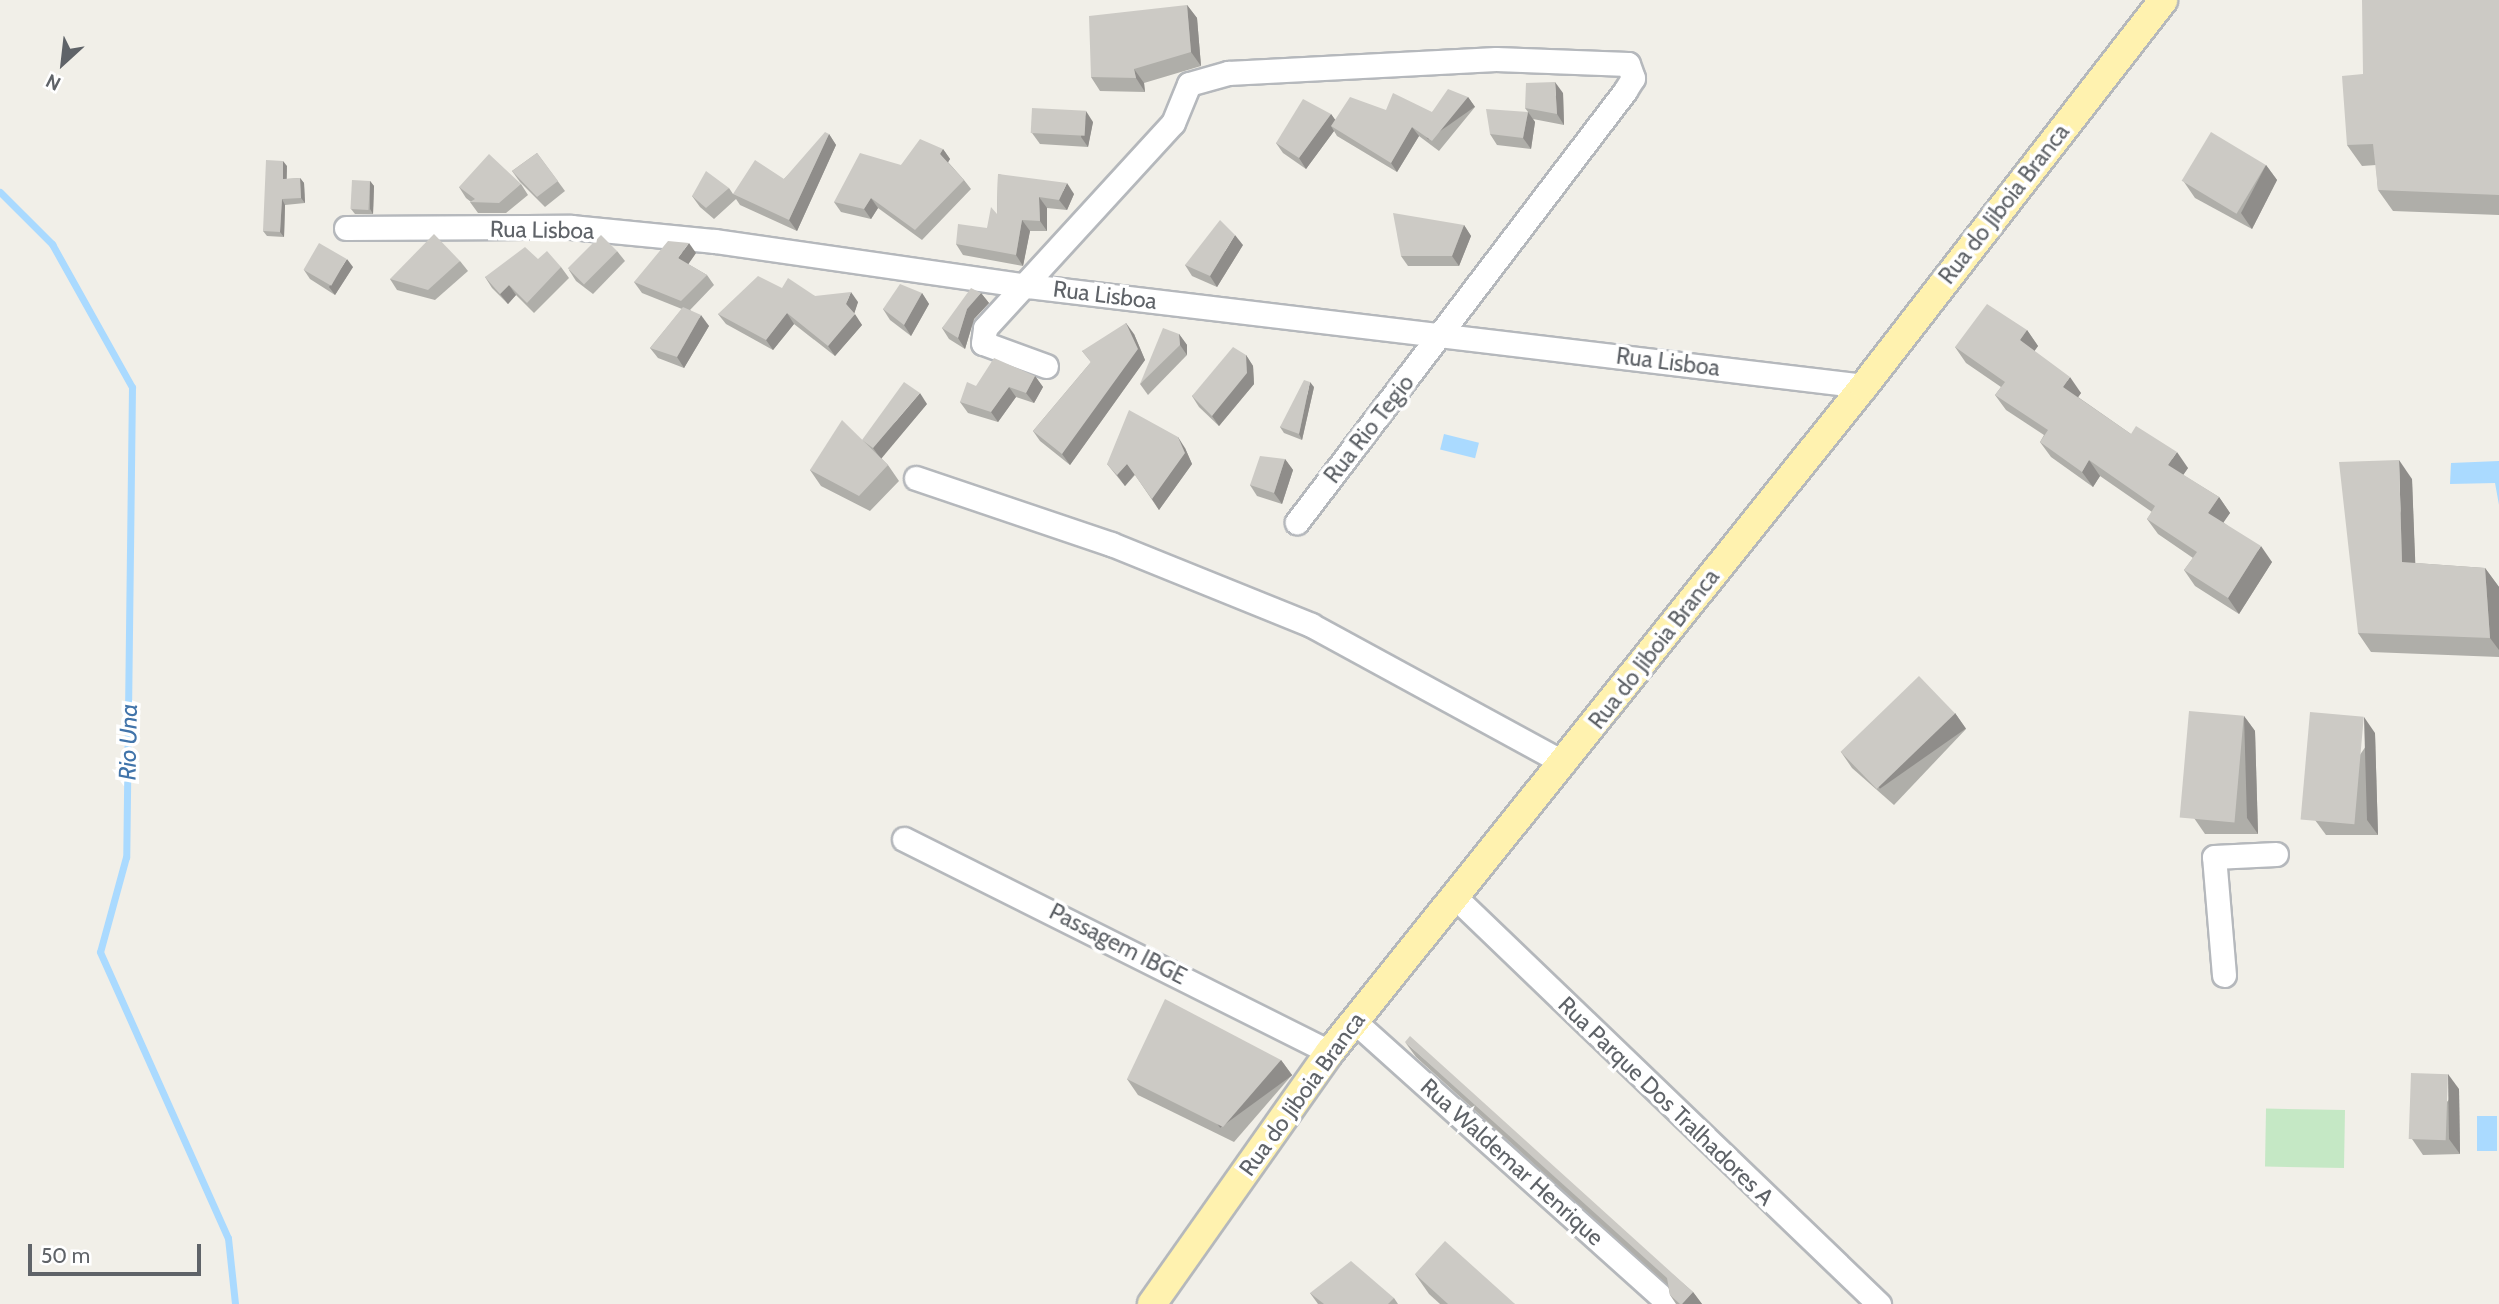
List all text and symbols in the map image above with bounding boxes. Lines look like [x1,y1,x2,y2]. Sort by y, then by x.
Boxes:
north arrow [28,28,98,98]
text: N [42,69,64,95]
street label: Rua do Jiboia Branca [1933,118,2075,290]
street label: Rua Lisboa [490,215,594,245]
street label: Rua Lisboa [1052,275,1158,315]
street label: Rua Lisboa [1615,342,1721,382]
street label: Rua Rio Tegio [1318,369,1420,489]
street label: Rua do Jiboia Branca [1583,563,1725,735]
water label: Rio Una [113,703,143,781]
street label: Passagem IBGE [1045,898,1191,990]
street label: Rua Parque Dos Tralhadores A [1553,991,1779,1211]
street label: Rua do Jiboia Branca [1233,1007,1371,1181]
street label: Rua Waldemar Henrique [1415,1073,1609,1251]
scale bar [32,1230,205,1274]
text: 50 m [41,1243,90,1268]

